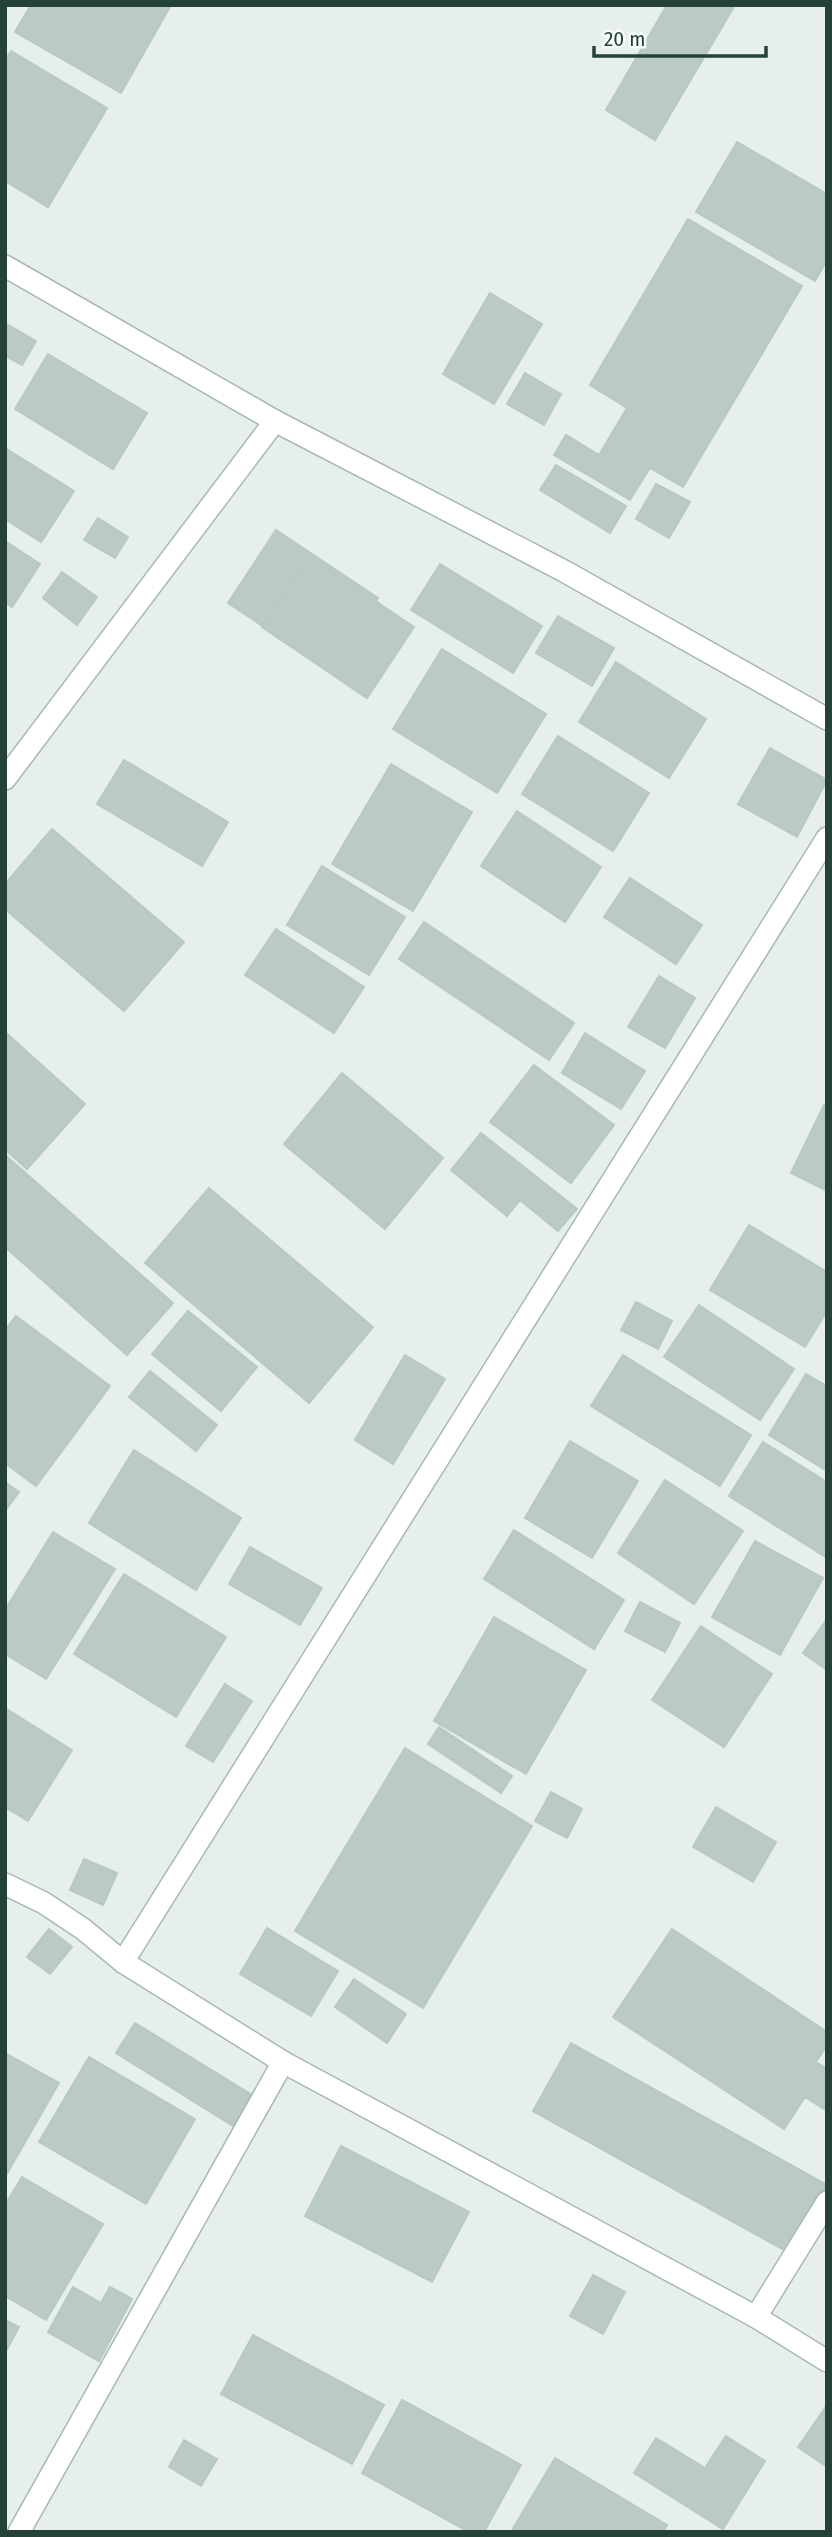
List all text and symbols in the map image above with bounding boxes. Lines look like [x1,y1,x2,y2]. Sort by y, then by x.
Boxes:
scale bar [594,14,766,58]
text: 20 m [604,26,645,52]

